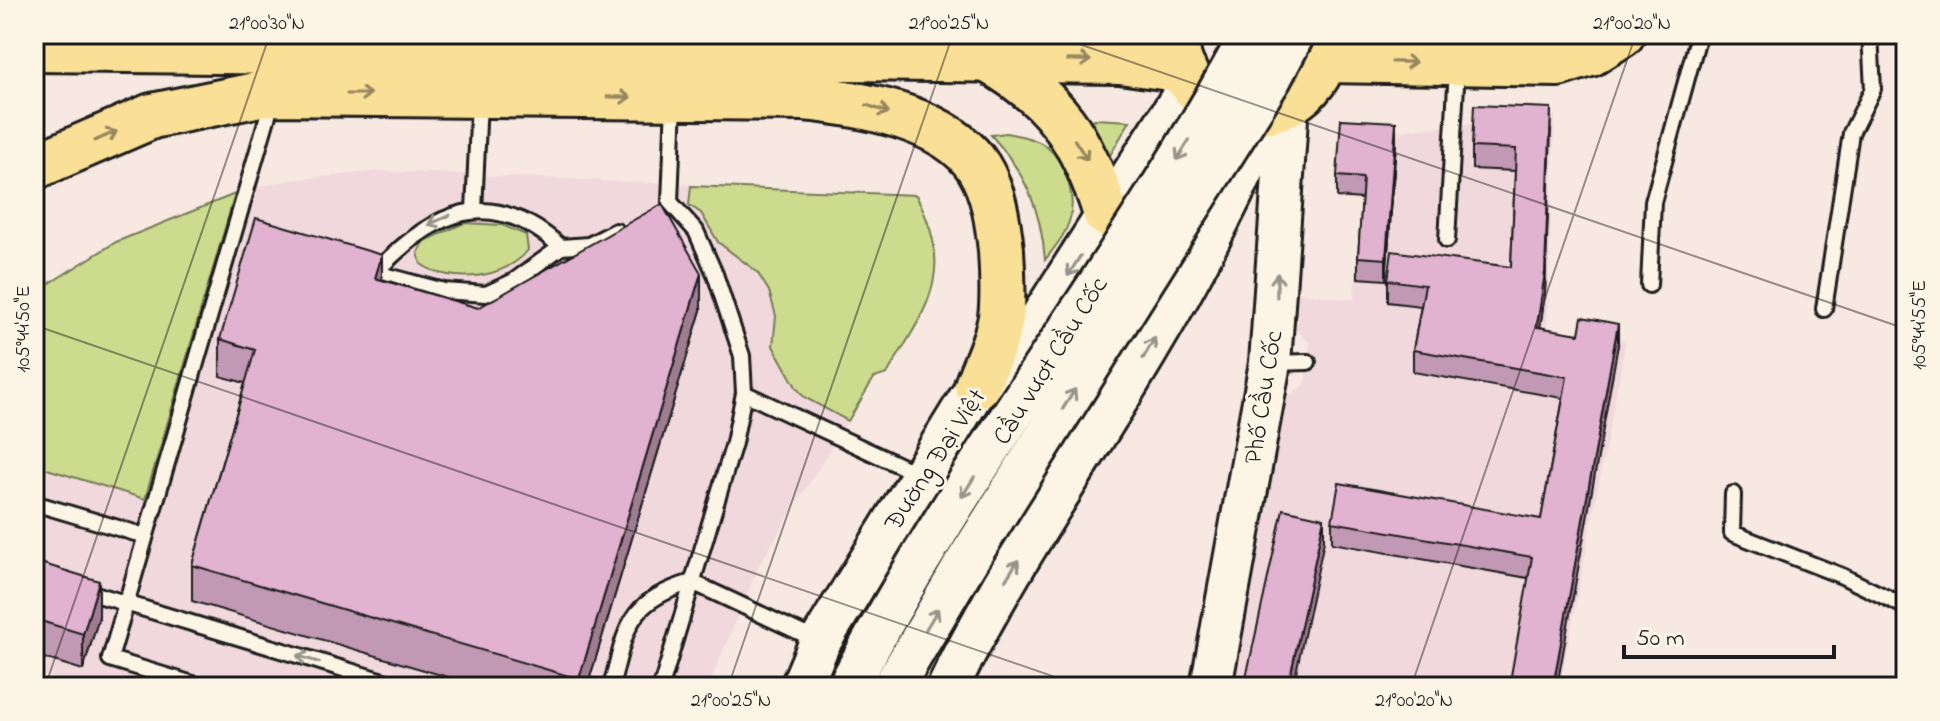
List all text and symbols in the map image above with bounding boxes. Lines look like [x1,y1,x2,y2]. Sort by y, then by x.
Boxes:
text: 21°00'30"N [229,10,305,39]
text: 21°00'25"N [909,10,989,39]
text: 21°00'20"N [1593,10,1671,39]
one-way arrow [1065,52,1092,68]
one-way arrow [1390,55,1417,70]
one-way arrow [345,86,372,102]
one-way arrow [605,89,632,104]
one-way arrow [865,103,890,118]
one-way arrow [93,128,117,143]
one-way arrow [1175,138,1191,161]
one-way arrow [1073,139,1089,161]
one-way arrow [428,214,452,229]
one-way arrow [1066,255,1082,277]
street label: Cầu vượt Cầu Cốc [985,270,1119,453]
one-way arrow [1269,272,1284,299]
text: 105°44'55"E [1906,280,1935,370]
text: 105°44'50"E [10,285,39,373]
street label: Phố Cầu Cốc [1236,327,1294,467]
one-way arrow [1142,337,1157,361]
street label: Đường Đại Việt [876,382,997,540]
one-way arrow [1060,388,1077,410]
one-way arrow [959,475,975,498]
one-way arrow [1004,559,1020,581]
one-way arrow [924,608,940,631]
scale bar [1624,609,1834,659]
text: 50 m [1636,622,1685,657]
one-way arrow [296,650,321,665]
text: 21°00'25"N [691,687,771,716]
text: 21°00'20"N [1375,687,1453,716]

